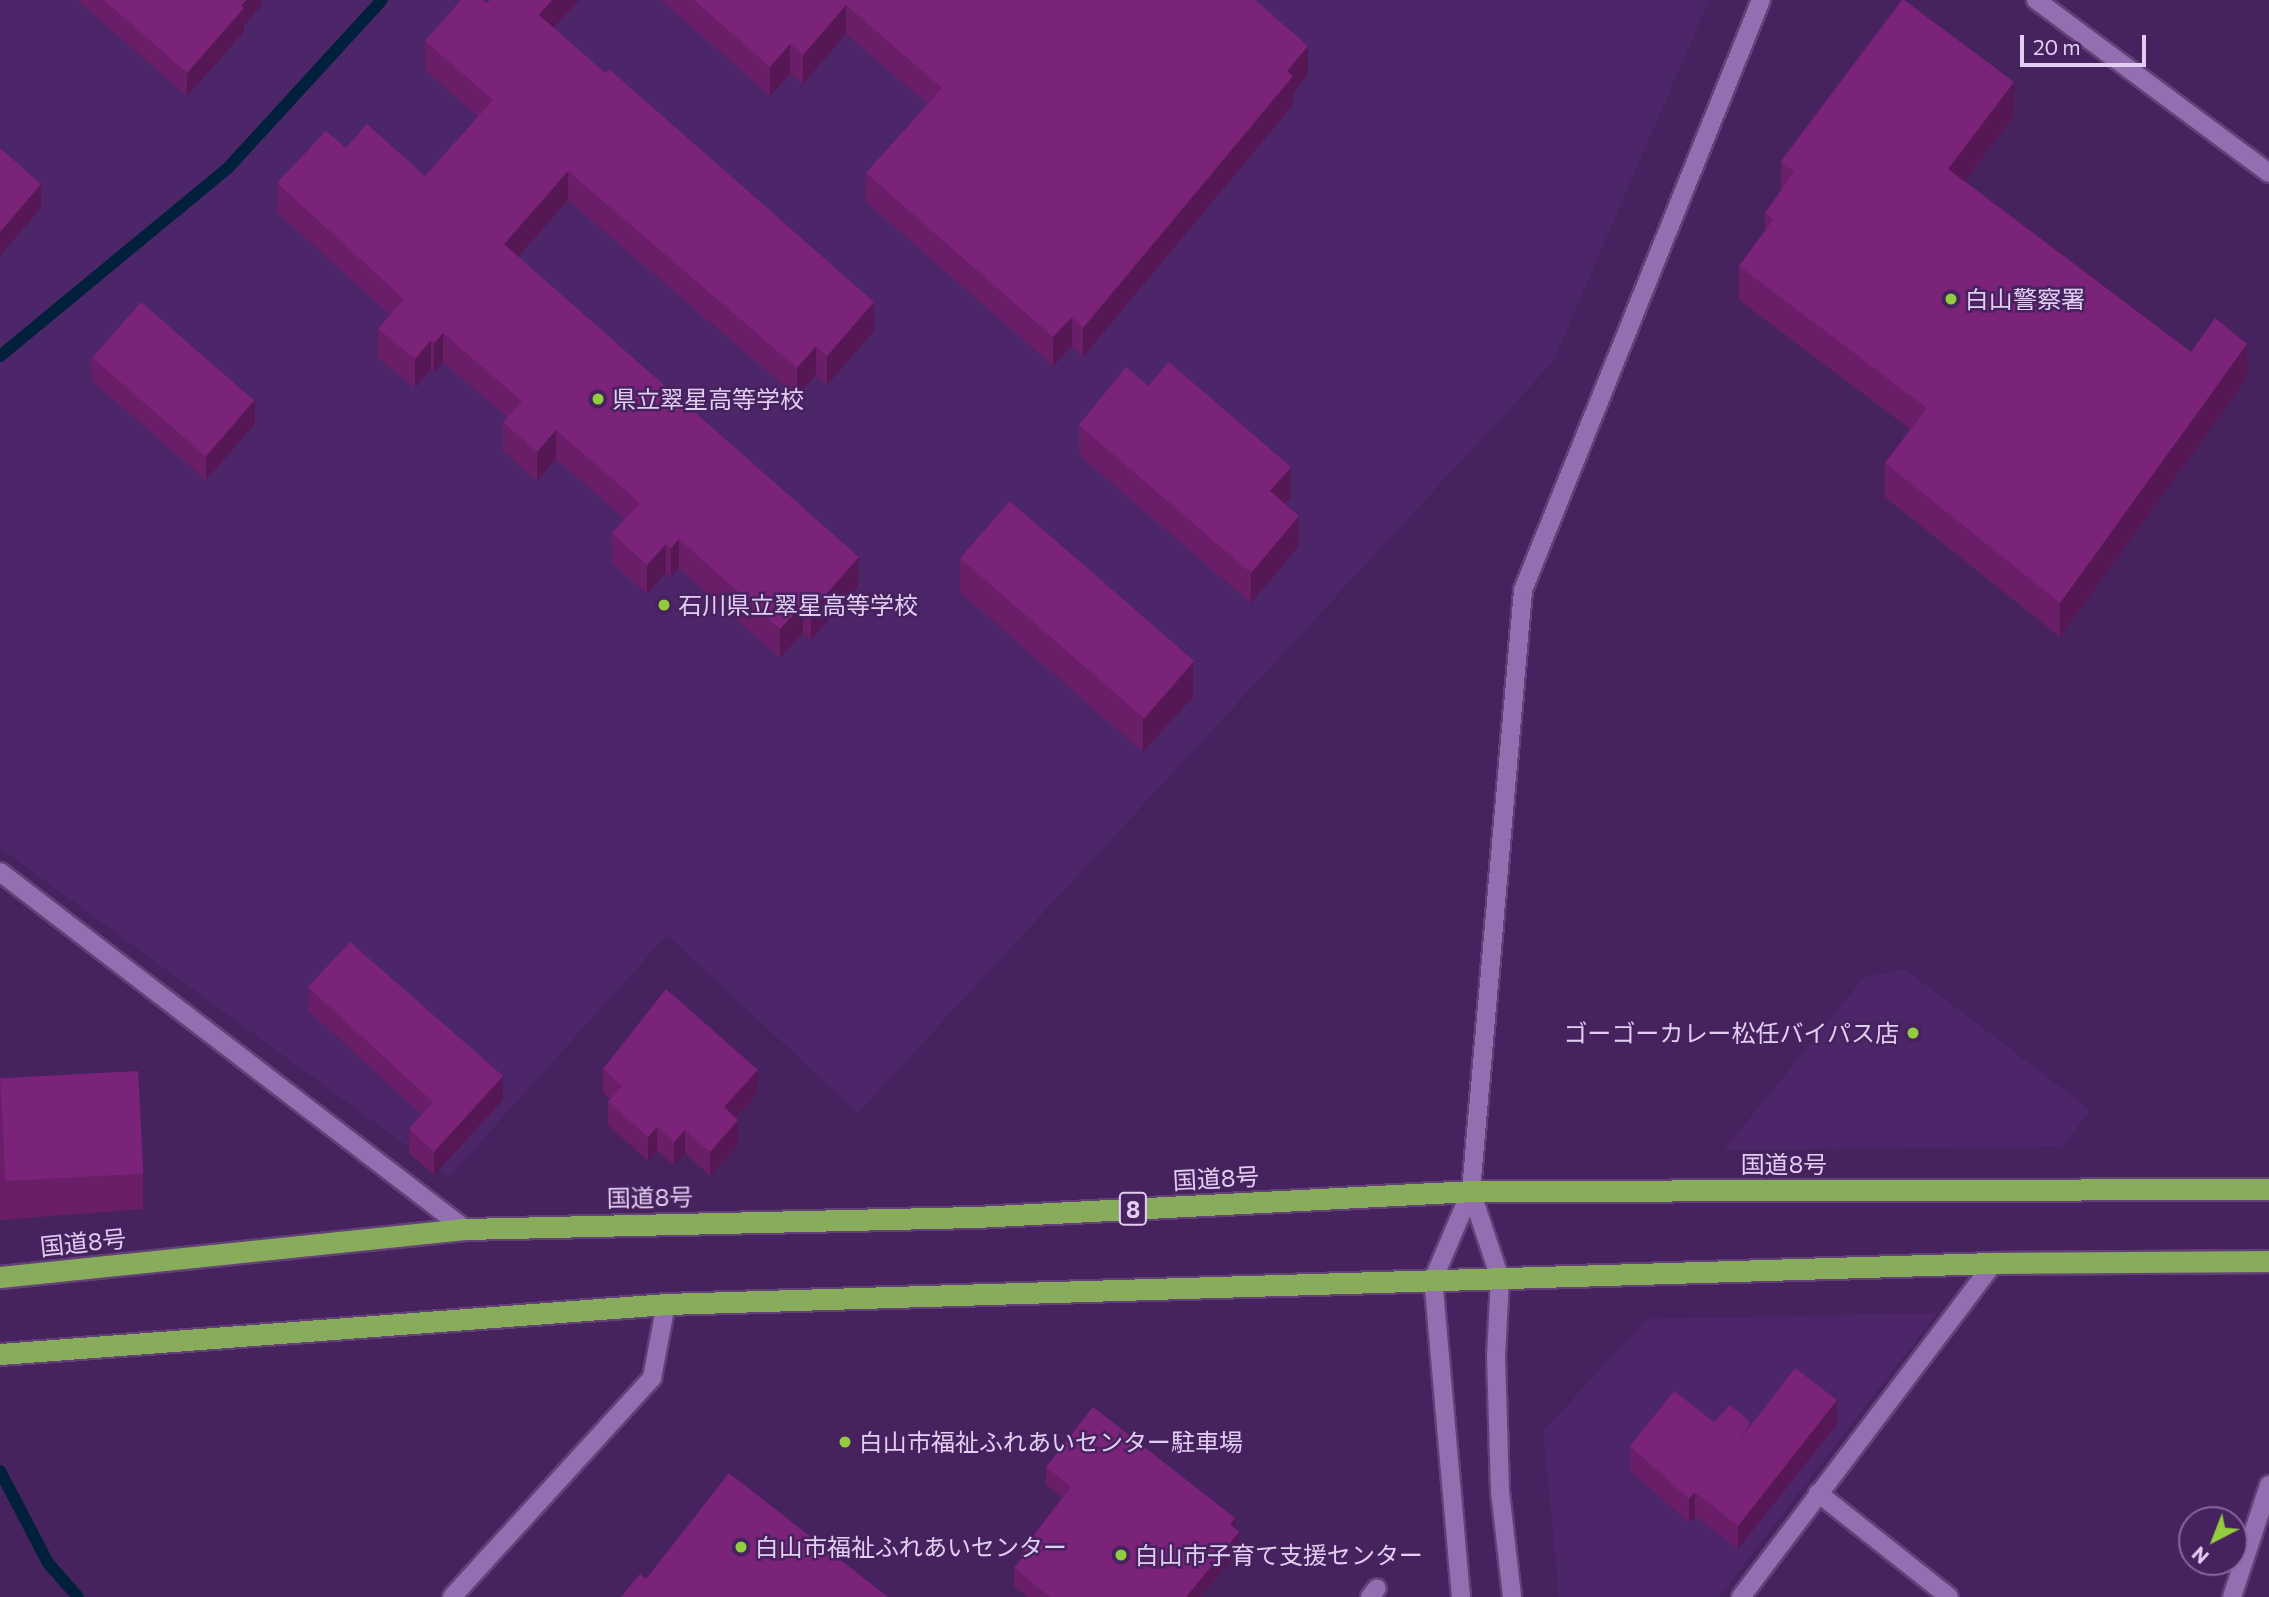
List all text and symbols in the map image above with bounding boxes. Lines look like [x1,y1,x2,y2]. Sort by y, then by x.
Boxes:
scale bar [2024,21,2150,65]
text: 20 m [2033,34,2081,59]
place label: 白山警察署 [1965,285,2085,313]
marker: 白山警察署 [1943,291,1959,307]
place label: 県立翠星高等学校 [612,385,804,413]
marker: 県立翠星高等学校 [590,391,606,407]
place label: 石川県立翠星高等学校 [678,591,918,619]
marker: 石川県立翠星高等学校 [656,597,672,613]
place label: ゴーゴーカレー松任バイパス店 [1563,1019,1899,1047]
marker: ゴーゴーカレー松任バイパス店 [1905,1025,1921,1041]
street label: 国道8号 [1741,1150,1827,1178]
street label: 国道8号 [1172,1161,1260,1195]
street label: 国道8号 [606,1182,694,1212]
road number: 8 [1117,1190,1149,1228]
street label: 国道8号 [38,1223,128,1261]
place label: 白山市福祉ふれあいセンター駐車場 [859,1428,1243,1456]
marker: 白山市福祉ふれあいセンター駐車場 [837,1434,853,1450]
north arrow [2178,1506,2248,1576]
place label: 白山市福祉ふれあいセンター [755,1533,1067,1561]
marker: 白山市福祉ふれあいセンター [733,1539,749,1555]
place label: 白山市子育て支援センター [1135,1541,1423,1569]
text: N [2187,1542,2213,1569]
marker: 白山市子育て支援センター [1113,1547,1129,1563]

